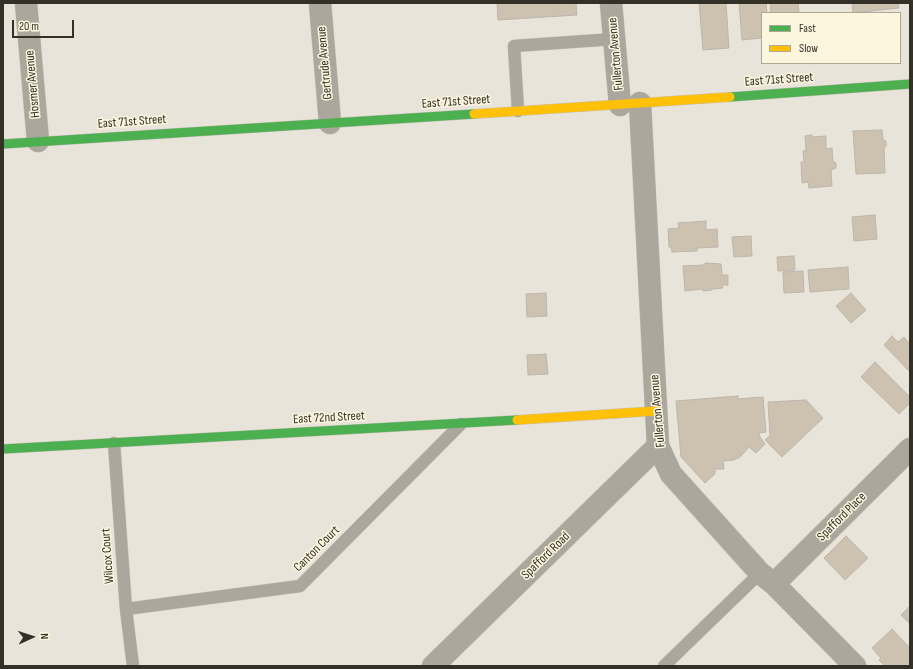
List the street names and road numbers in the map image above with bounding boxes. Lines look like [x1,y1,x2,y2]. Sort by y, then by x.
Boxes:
street label: Fullerton Avenue [605,17,627,91]
street label: Gertrude Avenue [314,26,336,100]
street label: Hosmer Avenue [22,50,44,118]
street label: East 71st Street [744,70,814,90]
street label: East 71st Street [421,92,491,112]
street label: East 71st Street [97,112,167,132]
street label: Fullerton Avenue [647,374,669,448]
street label: East 72nd Street [293,408,365,428]
street label: Spafford Place [814,489,870,545]
street label: Canton Court [291,523,343,575]
street label: Wilcox Court [98,528,118,584]
street label: Spafford Road [519,529,573,583]

